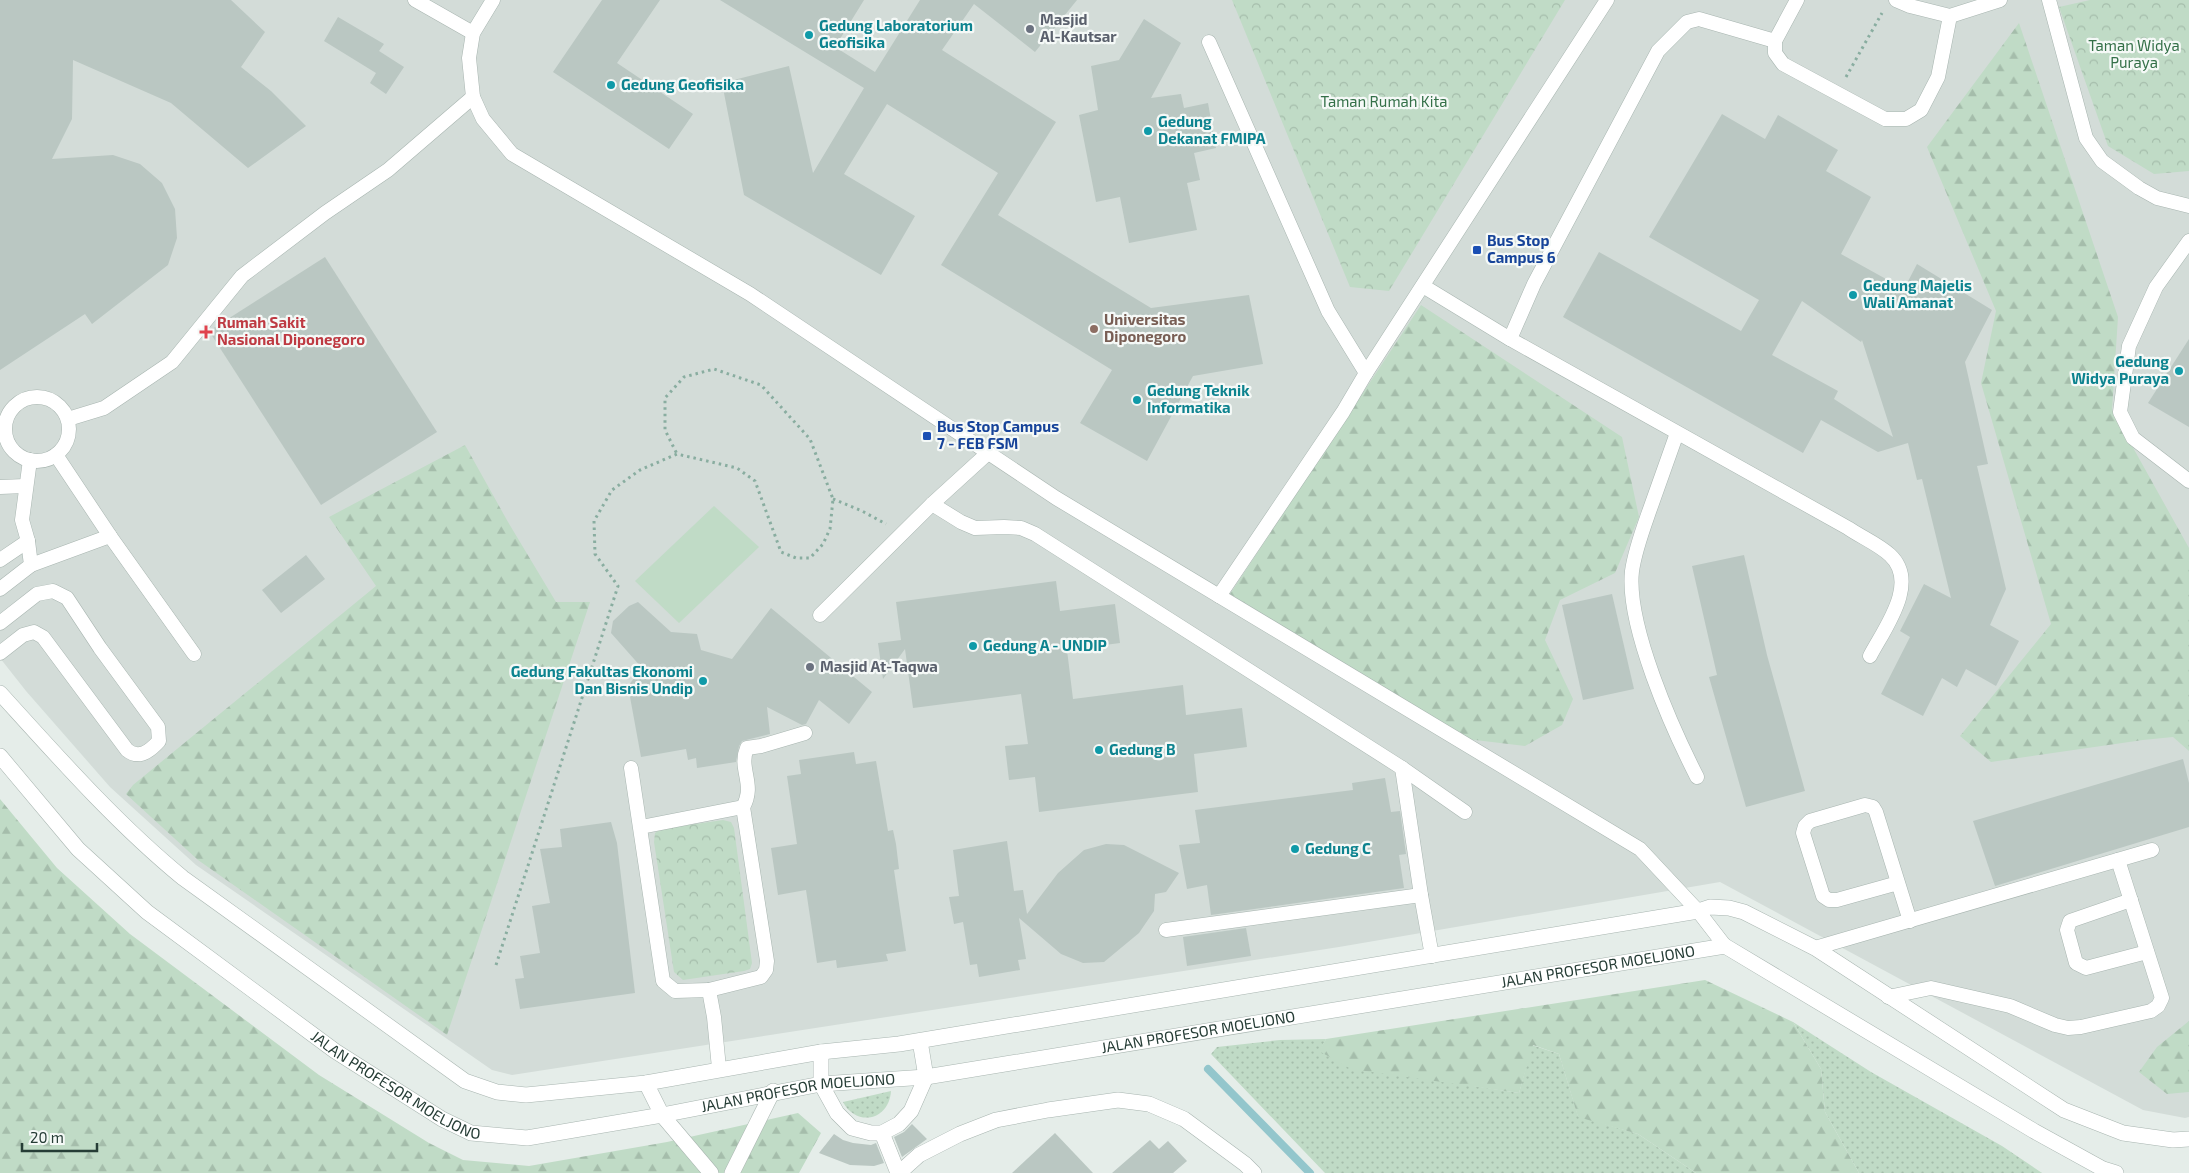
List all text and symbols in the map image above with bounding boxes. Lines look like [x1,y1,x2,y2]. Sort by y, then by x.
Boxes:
place label: Masjid Al-Kautsar [1040,10,1117,45]
place label: Gedung Laboratorium Geofisika [819,16,973,51]
marker: Masjid Al-Kautsar [1024,23,1036,35]
marker: Gedung Laboratorium Geofisika [803,29,815,41]
park label: Taman Widya Puraya [2088,36,2180,71]
place label: Gedung Geofisika [621,75,744,93]
marker: Gedung Geofisika [605,79,617,91]
park label: Taman Rumah Kita [1321,92,1447,110]
place label: Gedung Dekanat FMIPA [1158,112,1266,147]
marker: Gedung Dekanat FMIPA [1142,125,1154,137]
place label: Bus Stop Campus 6 [1487,231,1556,266]
marker: Bus Stop Campus 6 [1471,244,1483,256]
place label: Gedung Majelis Wali Amanat [1863,276,1972,311]
marker: Gedung Majelis Wali Amanat [1847,289,1859,301]
place label: Universitas Diponegoro [1104,310,1186,345]
place label: Rumah Sakit Nasional Diponegoro [217,313,365,348]
marker: Universitas Diponegoro [1088,323,1100,335]
marker: Rumah Sakit Nasional Diponegoro [199,325,213,339]
place label: Gedung Widya Puraya [2071,352,2169,388]
marker: Gedung Widya Puraya [2173,365,2185,377]
place label: Gedung Teknik Informatika [1147,381,1250,416]
marker: Gedung Teknik Informatika [1131,394,1143,406]
place label: Bus Stop Campus 7 - FEB FSM [937,417,1059,452]
marker: Bus Stop Campus 7 - FEB FSM [921,430,933,442]
place label: Gedung A - UNDIP [983,636,1107,654]
marker: Gedung A - UNDIP [967,640,979,652]
place label: Masjid At-Taqwa [820,657,938,675]
marker: Masjid At-Taqwa [804,661,816,673]
place label: Gedung Fakultas Ekonomi Dan Bisnis Undip [511,662,693,697]
marker: Gedung Fakultas Ekonomi Dan Bisnis Undip [697,675,709,687]
place label: Gedung B [1109,740,1176,758]
marker: Gedung B [1093,744,1105,756]
place label: Gedung C [1305,839,1371,857]
marker: Gedung C [1289,843,1301,855]
street label: JALAN PROFESOR MOELJONO [1500,941,1696,991]
street label: JALAN PROFESOR MOELJONO [1100,1007,1297,1056]
street label: JALAN PROFESOR MOELJONO [308,1026,481,1142]
street label: JALAN PROFESOR MOELJONO [699,1069,896,1115]
scale bar [22,1120,98,1152]
text: 20 m [30,1128,64,1146]

